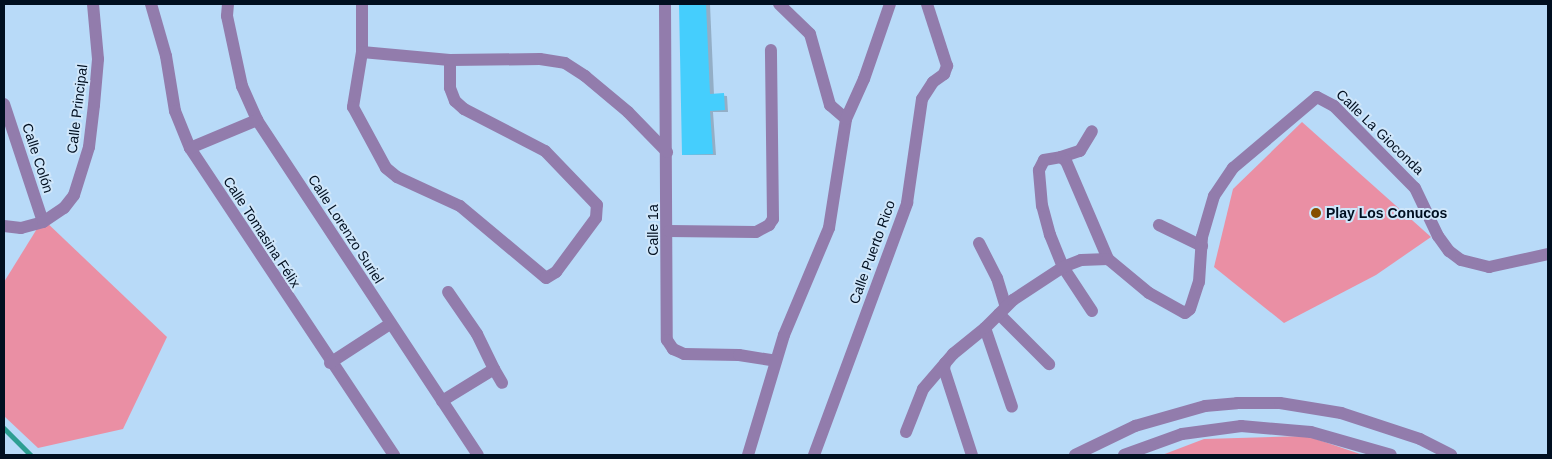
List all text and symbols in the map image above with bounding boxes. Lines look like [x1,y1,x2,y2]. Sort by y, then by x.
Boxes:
street label: Calle Principal [63,64,91,154]
street label: Calle La Gioconda [1333,86,1427,178]
street label: Calle Colón [19,121,57,195]
street label: Calle Lorenzo Suriel [305,172,387,286]
street label: Calle Tomasina Félix [220,173,304,291]
street label: Calle Puerto Rico [845,198,899,306]
street label: Calle 1a [645,204,661,256]
place label: Play Los Conucos [1326,205,1447,221]
marker: Play Los Conucos [1310,207,1322,219]

